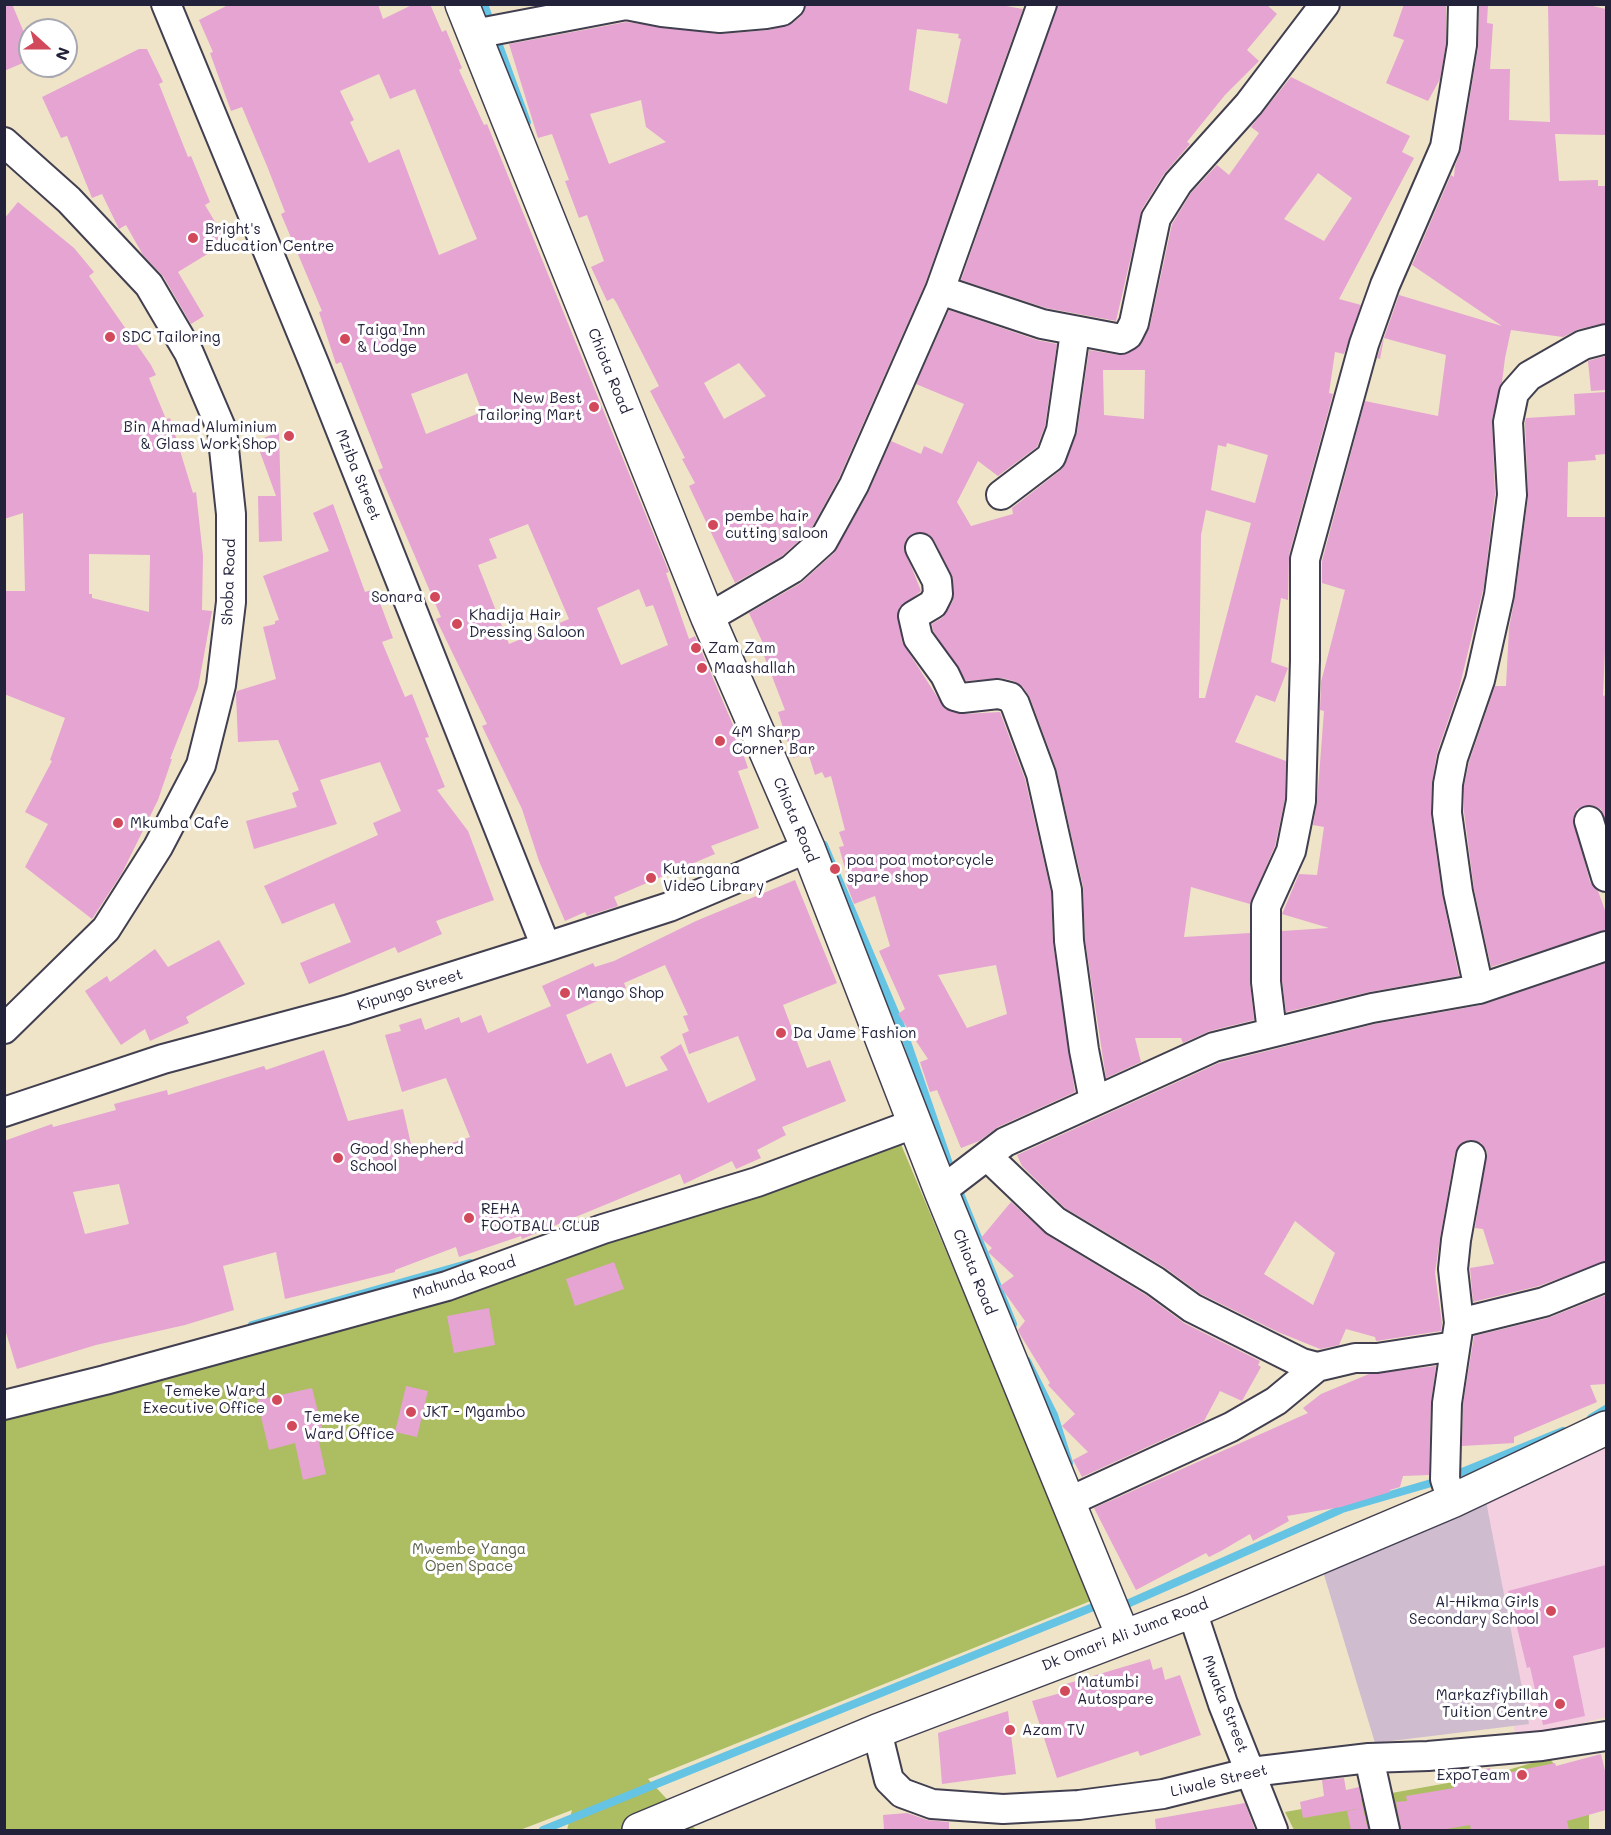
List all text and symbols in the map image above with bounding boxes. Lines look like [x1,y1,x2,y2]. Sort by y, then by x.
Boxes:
north arrow [18,18,78,78]
text: N [51,44,75,63]
place label: Bright's Education Centre [205,220,334,255]
marker: Bright's Education Centre [186,231,200,245]
place label: Taiga Inn & Lodge [357,321,425,356]
street label: Chiota Road [584,326,634,416]
place label: SDC Tailoring [122,328,220,346]
marker: SDC Tailoring [103,330,117,344]
marker: Taiga Inn & Lodge [338,332,352,346]
place label: New Best Tailoring Mart [478,389,582,424]
marker: New Best Tailoring Mart [587,400,601,414]
place label: Bin Ahmad Aluminium & Glass Work Shop [124,418,277,453]
street label: Mziba Street [332,427,384,523]
marker: Bin Ahmad Aluminium & Glass Work Shop [282,429,296,443]
place label: pembe hair cutting saloon [725,507,828,542]
marker: pembe hair cutting saloon [706,518,720,532]
street label: Shoba Road [218,538,240,626]
place label: Sonara [371,588,423,606]
marker: Sonara [428,590,442,604]
place label: Khadija Hair Dressing Saloon [469,606,585,641]
marker: Khadija Hair Dressing Saloon [450,617,464,631]
place label: Zam Zam [708,639,776,657]
marker: Zam Zam [689,641,703,655]
place label: Maashallah [714,659,795,677]
marker: Maashallah [695,661,709,675]
place label: 4M Sharp Corner Bar [732,723,815,758]
marker: 4M Sharp Corner Bar [713,734,727,748]
street label: Chiota Road [769,775,821,865]
place label: Mkumba Cafe [130,814,229,832]
marker: Mkumba Cafe [111,816,125,830]
place label: poa poa motorcycle spare shop [847,851,994,886]
place label: Kutangana Video Library [663,860,764,895]
marker: poa poa motorcycle spare shop [828,862,842,876]
marker: Kutangana Video Library [644,871,658,885]
street label: Kipungo Street [355,965,465,1015]
place label: Mango Shop [577,984,664,1002]
marker: Mango Shop [558,986,572,1000]
place label: Da Jame Fashion [793,1024,916,1042]
marker: Da Jame Fashion [774,1026,788,1040]
place label: Good Shepherd School [350,1140,463,1175]
marker: Good Shepherd School [331,1151,345,1165]
place label: REHA FOOTBALL CLUB [481,1200,600,1235]
marker: REHA FOOTBALL CLUB [462,1211,476,1225]
street label: Chiota Road [949,1227,999,1317]
street label: Mahunda Road [410,1253,518,1303]
place label: Temeke Ward Executive Office [143,1382,265,1417]
marker: Temeke Ward Executive Office [270,1393,284,1407]
place label: JKT - Mgambo [423,1403,525,1421]
marker: JKT - Mgambo [404,1405,418,1419]
place label: Temeke Ward Office [304,1408,395,1443]
marker: Temeke Ward Office [285,1419,299,1433]
park label: Mwembe Yanga Open Space [412,1540,526,1575]
place label: Al-Hikma Girls Secondary School [1409,1593,1539,1628]
street label: Dk Omari Ali Juma Road [1039,1595,1211,1675]
marker: Al-Hikma Girls Secondary School [1544,1604,1558,1618]
street label: Mwaka Street [1198,1653,1252,1755]
place label: Matumbi Autospare [1077,1673,1154,1708]
marker: Matumbi Autospare [1058,1684,1072,1698]
place label: Markazfiybillah Tuition Centre [1436,1686,1548,1721]
marker: Markazfiybillah Tuition Centre [1553,1697,1567,1711]
place label: Azam TV [1022,1721,1085,1739]
marker: Azam TV [1003,1723,1017,1737]
street label: Liwale Street [1169,1761,1269,1801]
place label: ExpoTeam [1437,1766,1510,1784]
marker: ExpoTeam [1515,1768,1529,1782]

